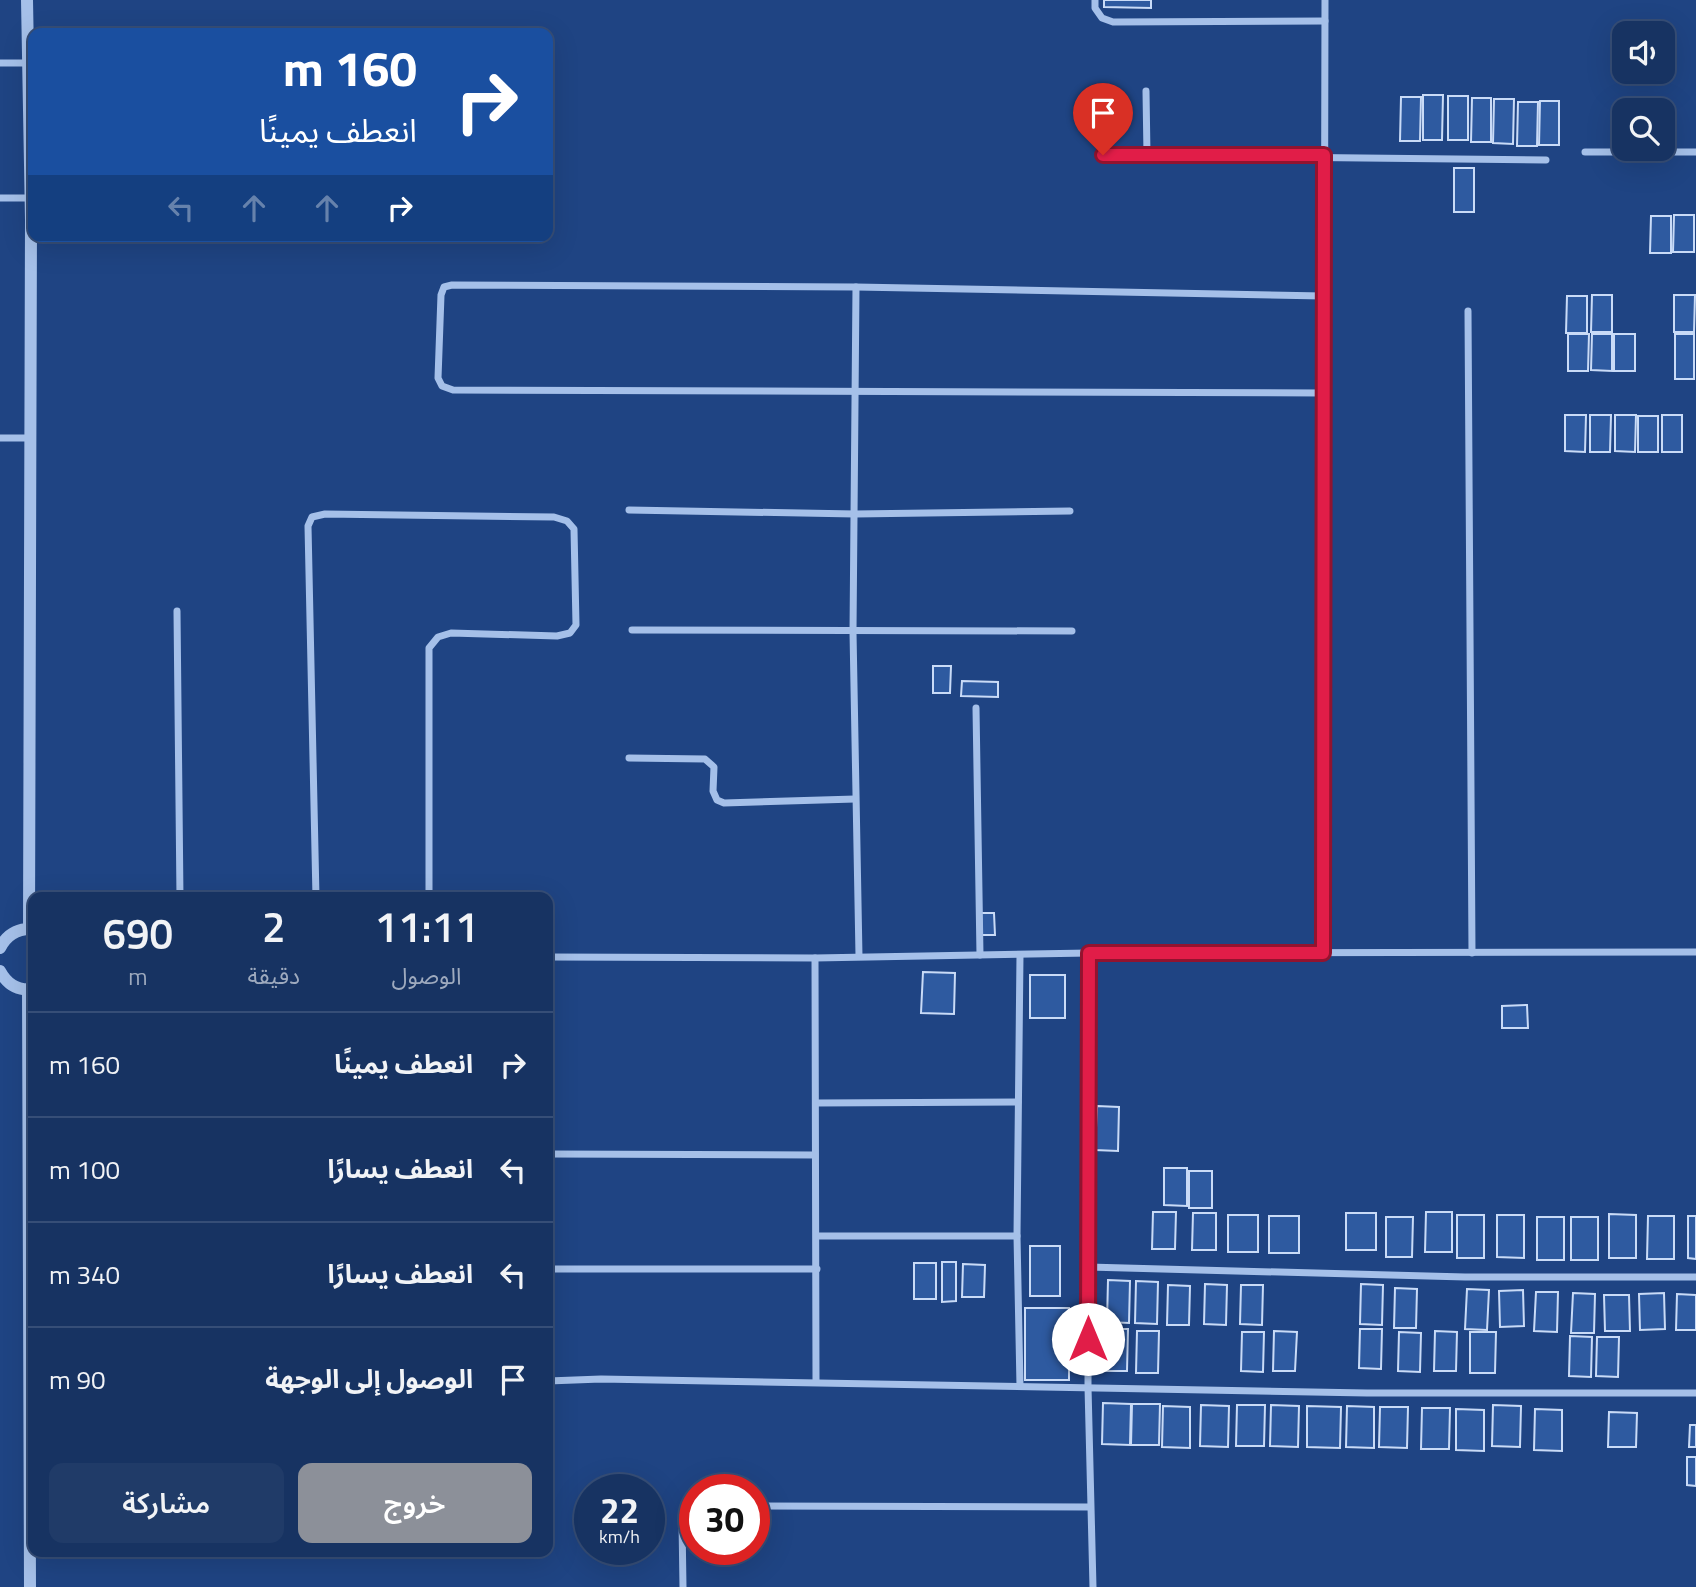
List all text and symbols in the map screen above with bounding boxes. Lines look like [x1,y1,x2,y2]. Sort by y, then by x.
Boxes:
map controls [1612,21,1675,161]
button: sound [1612,21,1675,84]
text: 160 m [283,30,417,105]
icon: right [441,56,532,147]
pin [1073,83,1133,155]
icon: arrive [1084,94,1122,132]
button: search [1612,98,1675,161]
text: انعطف يمينًا [259,106,417,154]
icon: left [162,189,200,227]
icon: ahead [235,189,273,227]
icon: ahead [308,189,346,227]
icon: right [381,189,419,227]
text: 2 [262,894,286,958]
text: 11:11 [374,894,479,958]
text: 690 [103,901,173,965]
text: دقيقة [248,958,300,993]
text: الوصول [392,958,461,993]
text: m [128,959,147,994]
text: انعطف يمينًا [334,1044,473,1083]
text: 160 m [49,1045,120,1084]
icon: right [494,1046,532,1084]
text: انعطف يسارًا [328,1149,473,1188]
text: 100 m [49,1150,120,1189]
icon: left [494,1151,532,1189]
text: انعطف يسارًا [328,1254,473,1293]
text: 340 m [49,1255,120,1294]
icon: left [494,1256,532,1294]
position arrow [1051,1302,1125,1376]
text: الوصول إلى الوجهة [265,1359,473,1398]
text: 90 m [49,1360,106,1399]
icon: arrive [494,1361,532,1399]
button: مشاركة [49,1463,284,1543]
button: خروج [298,1463,532,1543]
speed limit sign: 30 [679,1474,770,1565]
text: 22 [600,1483,639,1537]
text: km/h [599,1523,640,1550]

